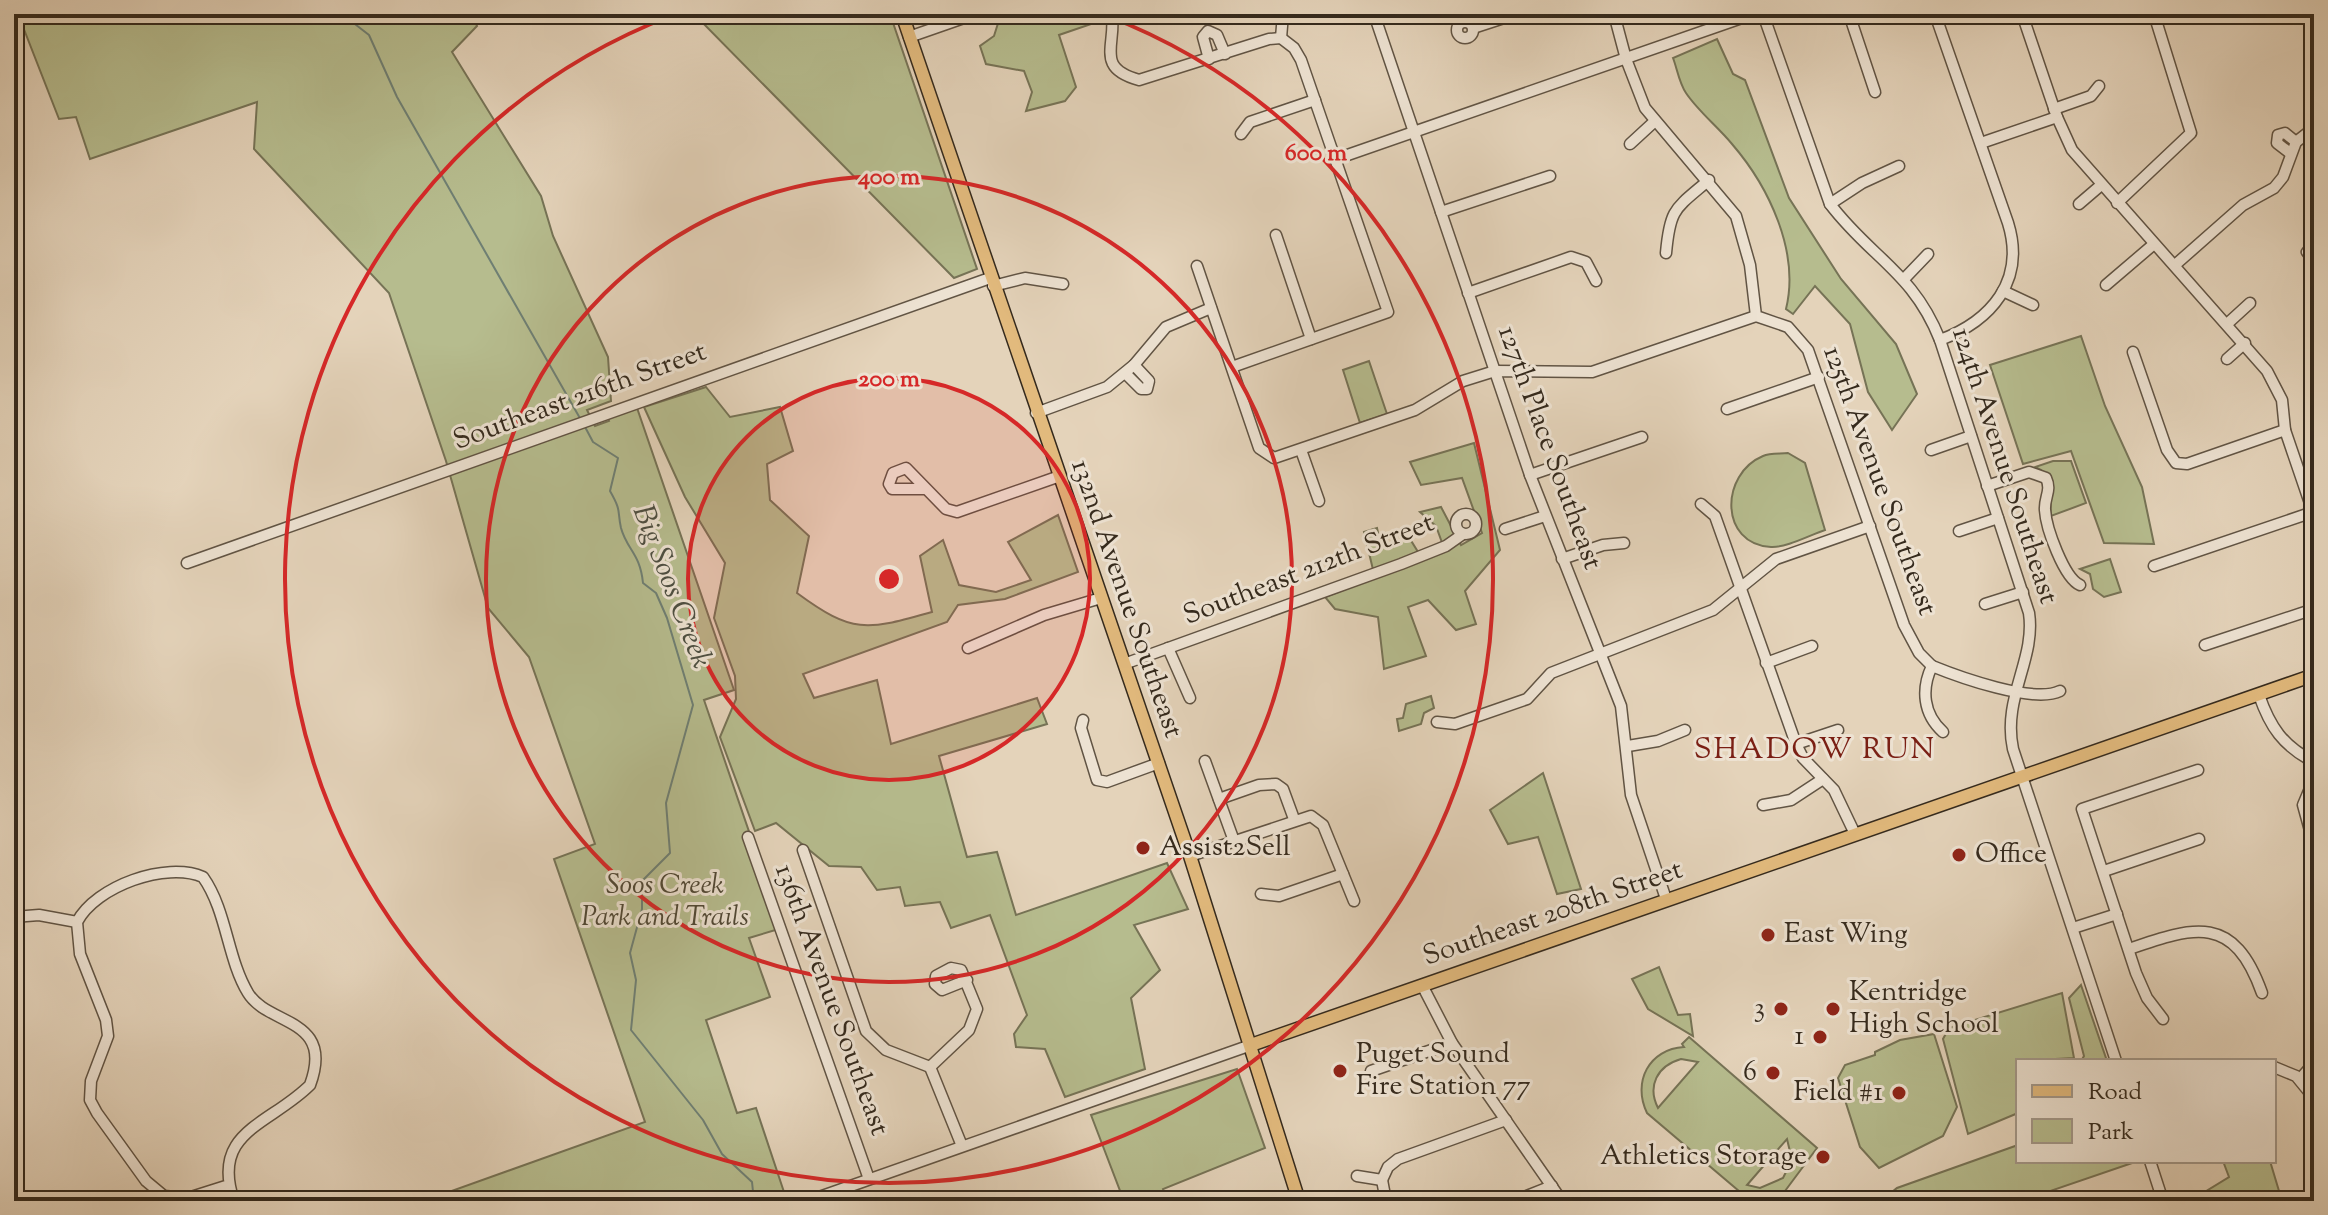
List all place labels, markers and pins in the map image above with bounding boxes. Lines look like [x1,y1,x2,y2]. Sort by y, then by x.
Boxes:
centre of rings [875,565,903,593]
place label: Assist2Sell [1159,828,1291,868]
place label: Office [1975,835,2047,875]
marker: Assist2Sell [1134,839,1152,857]
marker: Office [1950,846,1968,864]
place label: East Wing [1784,915,1908,955]
marker: East Wing [1759,926,1777,944]
place label: Kentridge High School [1849,973,1999,1045]
place label: 3 [1754,989,1765,1029]
marker: 3 [1772,1000,1790,1018]
marker: Kentridge High School [1824,1000,1842,1018]
place label: 1 [1794,1017,1804,1057]
marker: 1 [1811,1028,1829,1046]
place label: Puget Sound Fire Station 77 [1356,1035,1531,1107]
place label: 6 [1743,1053,1757,1093]
marker: Puget Sound Fire Station 77 [1331,1062,1349,1080]
marker: 6 [1764,1064,1782,1082]
place label: Field #1 [1793,1073,1883,1113]
marker: Field #1 [1890,1084,1908,1102]
place label: Athletics Storage [1600,1137,1807,1177]
marker: Athletics Storage [1814,1148,1832,1166]

